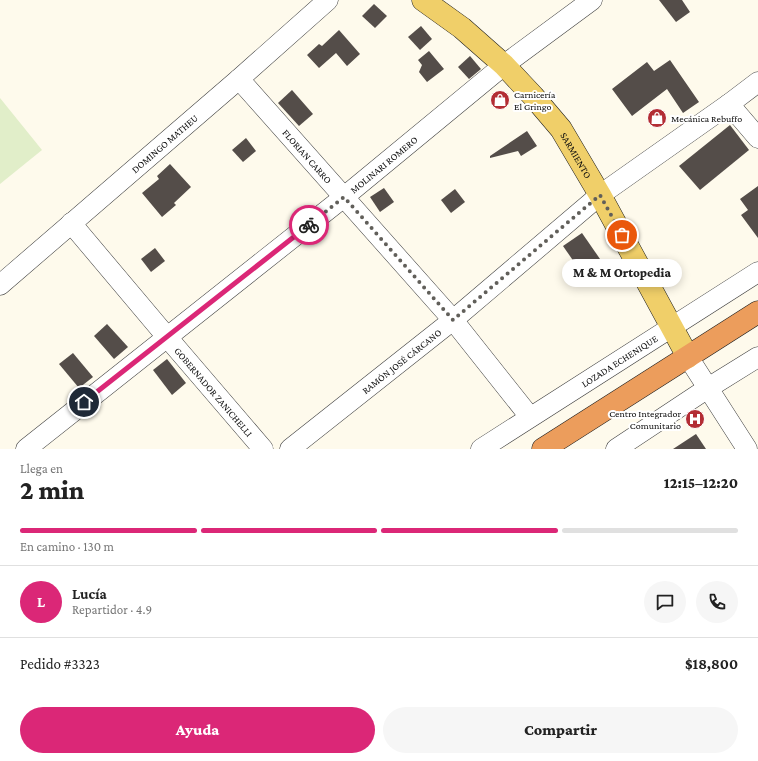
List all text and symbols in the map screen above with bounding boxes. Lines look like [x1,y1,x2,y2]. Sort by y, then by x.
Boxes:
shop icon: Carnicería El Gringo [489,89,511,111]
place label: Carnicería El Gringo [514,89,556,112]
shop icon: Mecánica Rebuffo [646,107,668,129]
street label: DOMINGO MATHEU [129,111,200,175]
place label: Mecánica Rebuffo [671,113,742,124]
street label: FLORIAN CARRO [281,127,334,186]
street label: SARMIENTO [559,130,594,180]
street label: MOLINARI ROMERO [348,133,420,195]
courier [289,205,329,245]
icon: bike [298,214,320,236]
pin [605,218,639,252]
icon: bag [611,224,633,246]
callout: M & M Ortopedia [562,259,682,287]
text: M & M Ortopedia [573,265,671,280]
street label: RAMÓN JOSÉ CÁRCANO [360,326,443,396]
street label: LOZADA ECHENIQUE [579,332,660,389]
street label: GOBERNADOR ZANICHELLI [173,345,255,438]
pin [67,385,101,419]
icon: home [73,391,95,413]
place label: Centro Integrador Comunitario [609,408,681,431]
hospital icon: Centro Integrador Comunitario [684,408,706,430]
text: Llega en [20,461,63,476]
text: 12:15–12:20 [664,475,738,491]
text: 2 min [20,476,84,505]
text: En camino · 130 m [20,539,114,554]
button: chat [644,581,686,623]
button: phone [696,581,738,623]
text: Lucía [72,586,107,602]
text: L [37,594,45,610]
text: Repartidor · 4.9 [72,602,152,617]
text: Pedido #3323 [20,656,100,672]
text: $18,800 [685,656,738,672]
button: Ayuda [20,707,375,753]
button: Compartir [383,707,738,753]

